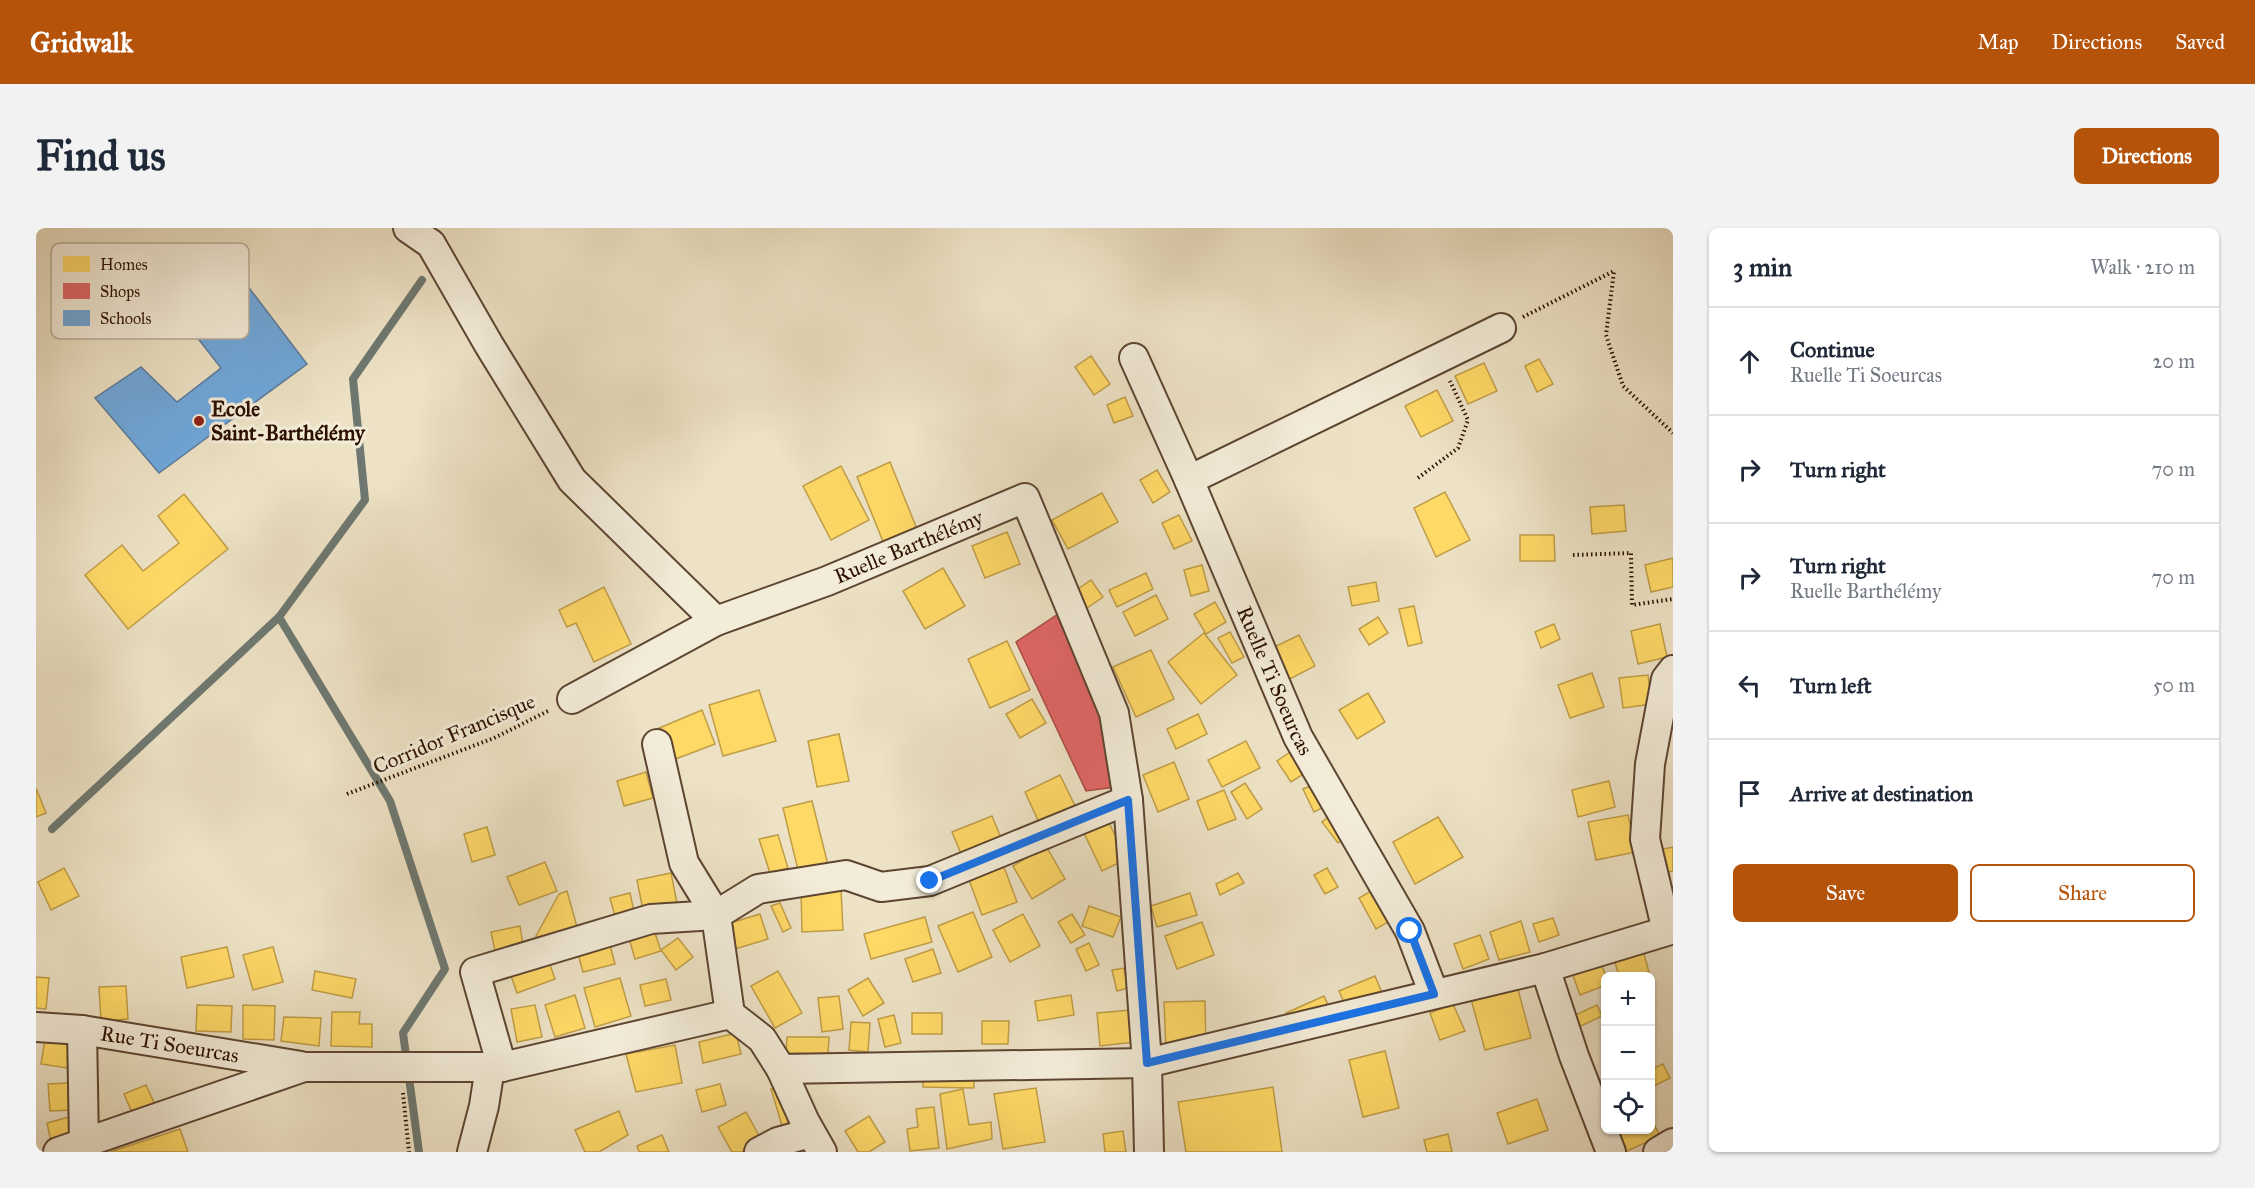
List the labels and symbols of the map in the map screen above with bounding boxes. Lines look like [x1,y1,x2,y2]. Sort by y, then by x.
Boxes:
legend [51,243,249,339]
text: Homes [100,255,148,274]
text: Shops [100,282,140,301]
text: Schools [100,309,151,328]
place label: Ecole Saint-Barthélémy [211,396,366,446]
marker: Ecole Saint-Barthélémy [192,414,206,428]
street label: Ruelle Barthélémy [830,504,988,590]
street label: Ruelle Ti Soeurcas [1231,602,1319,760]
street label: Corridor Francisque [369,688,539,780]
route end [916,867,942,893]
route start [1396,917,1422,943]
street label: Rue Ti Soeurcas [99,1020,241,1069]

